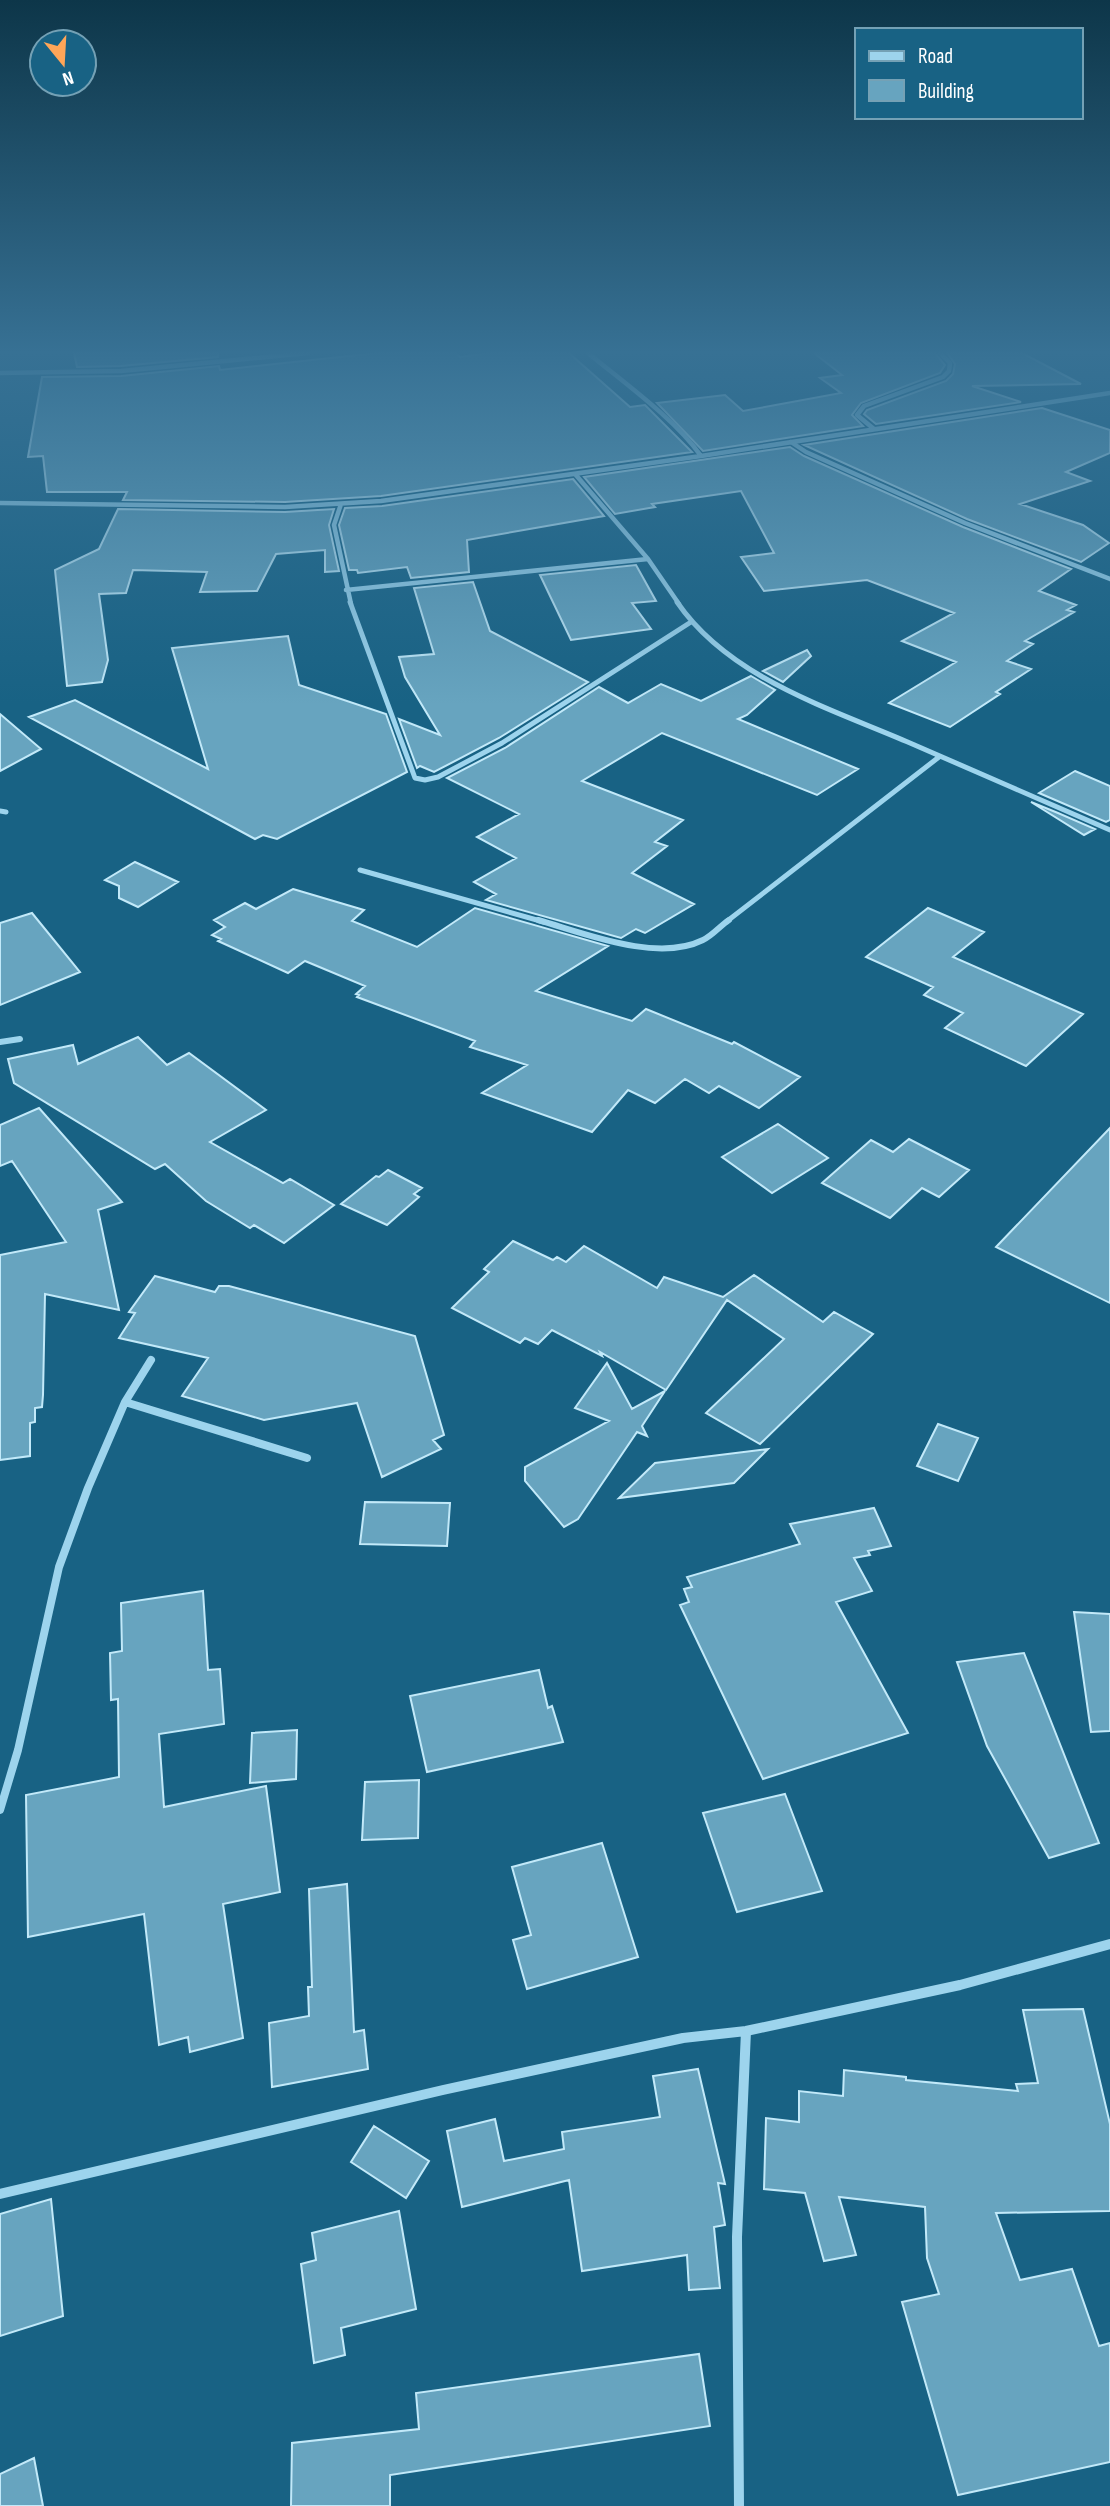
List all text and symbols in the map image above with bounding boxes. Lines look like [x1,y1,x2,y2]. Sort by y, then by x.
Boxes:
north arrow [28,28,98,98]
legend [855,28,1082,119]
text: Road [918,44,953,69]
text: N [59,65,76,90]
text: Building [918,79,974,104]

